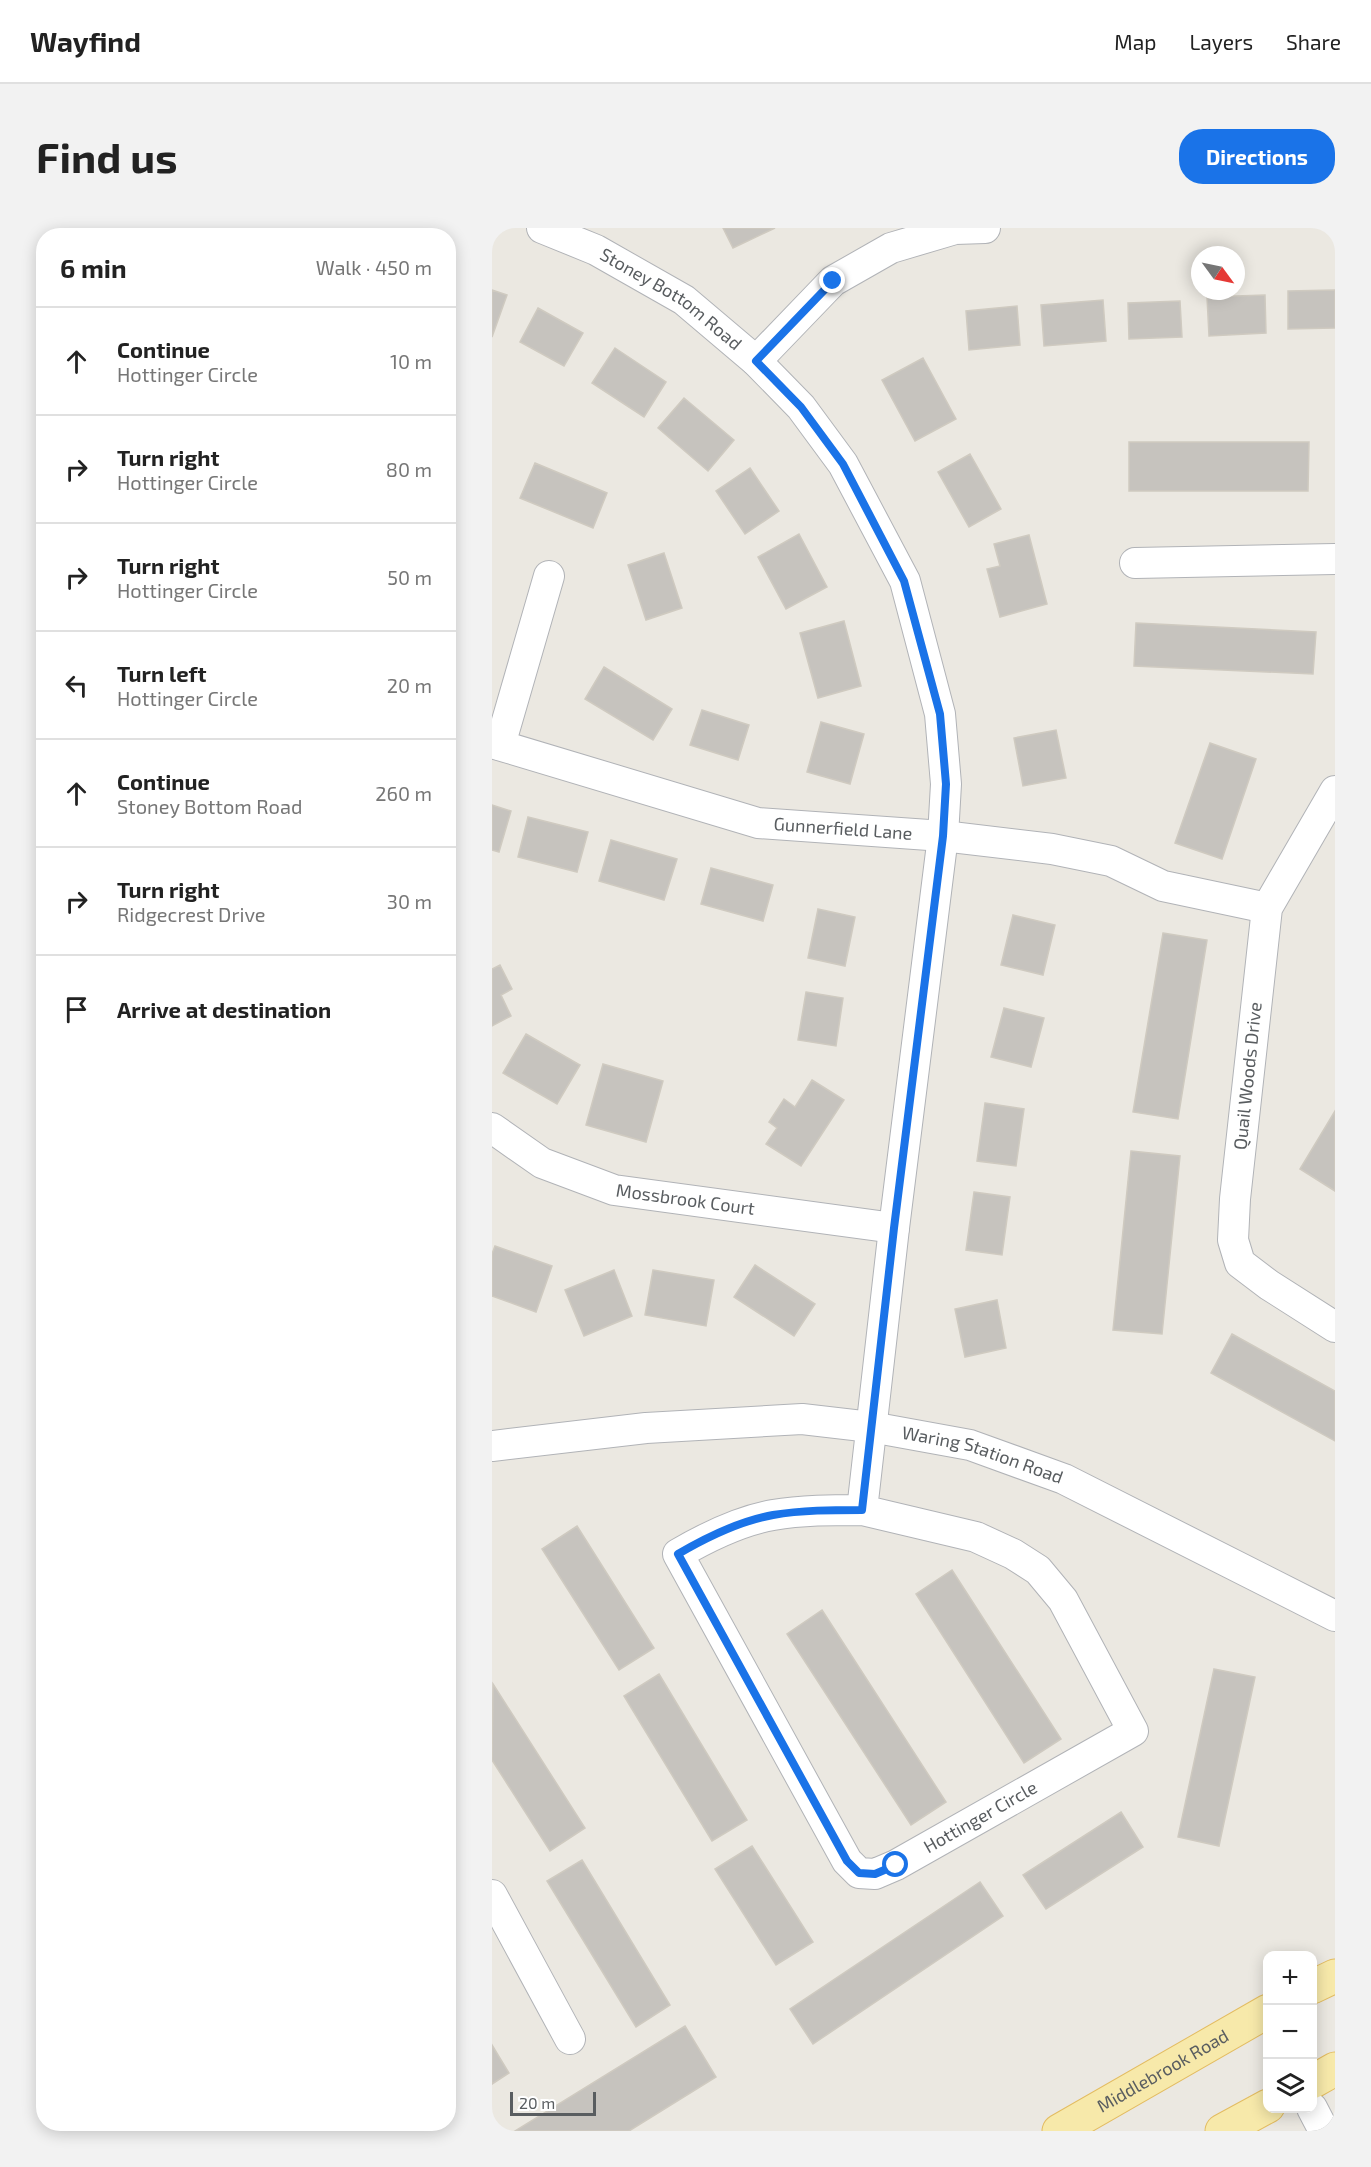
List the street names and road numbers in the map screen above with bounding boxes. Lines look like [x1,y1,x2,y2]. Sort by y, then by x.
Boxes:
street label: Stoney Bottom Road [596,243,747,354]
street label: Gunnerfield Lane [773,812,913,844]
street label: Quail Woods Drive [1228,1001,1266,1151]
street label: Mossbrook Court [615,1178,756,1219]
street label: Waring Station Road [900,1421,1066,1488]
street label: Hottinger Circle [919,1776,1041,1857]
street label: Middlebrook Road [1093,2024,1232,2117]

